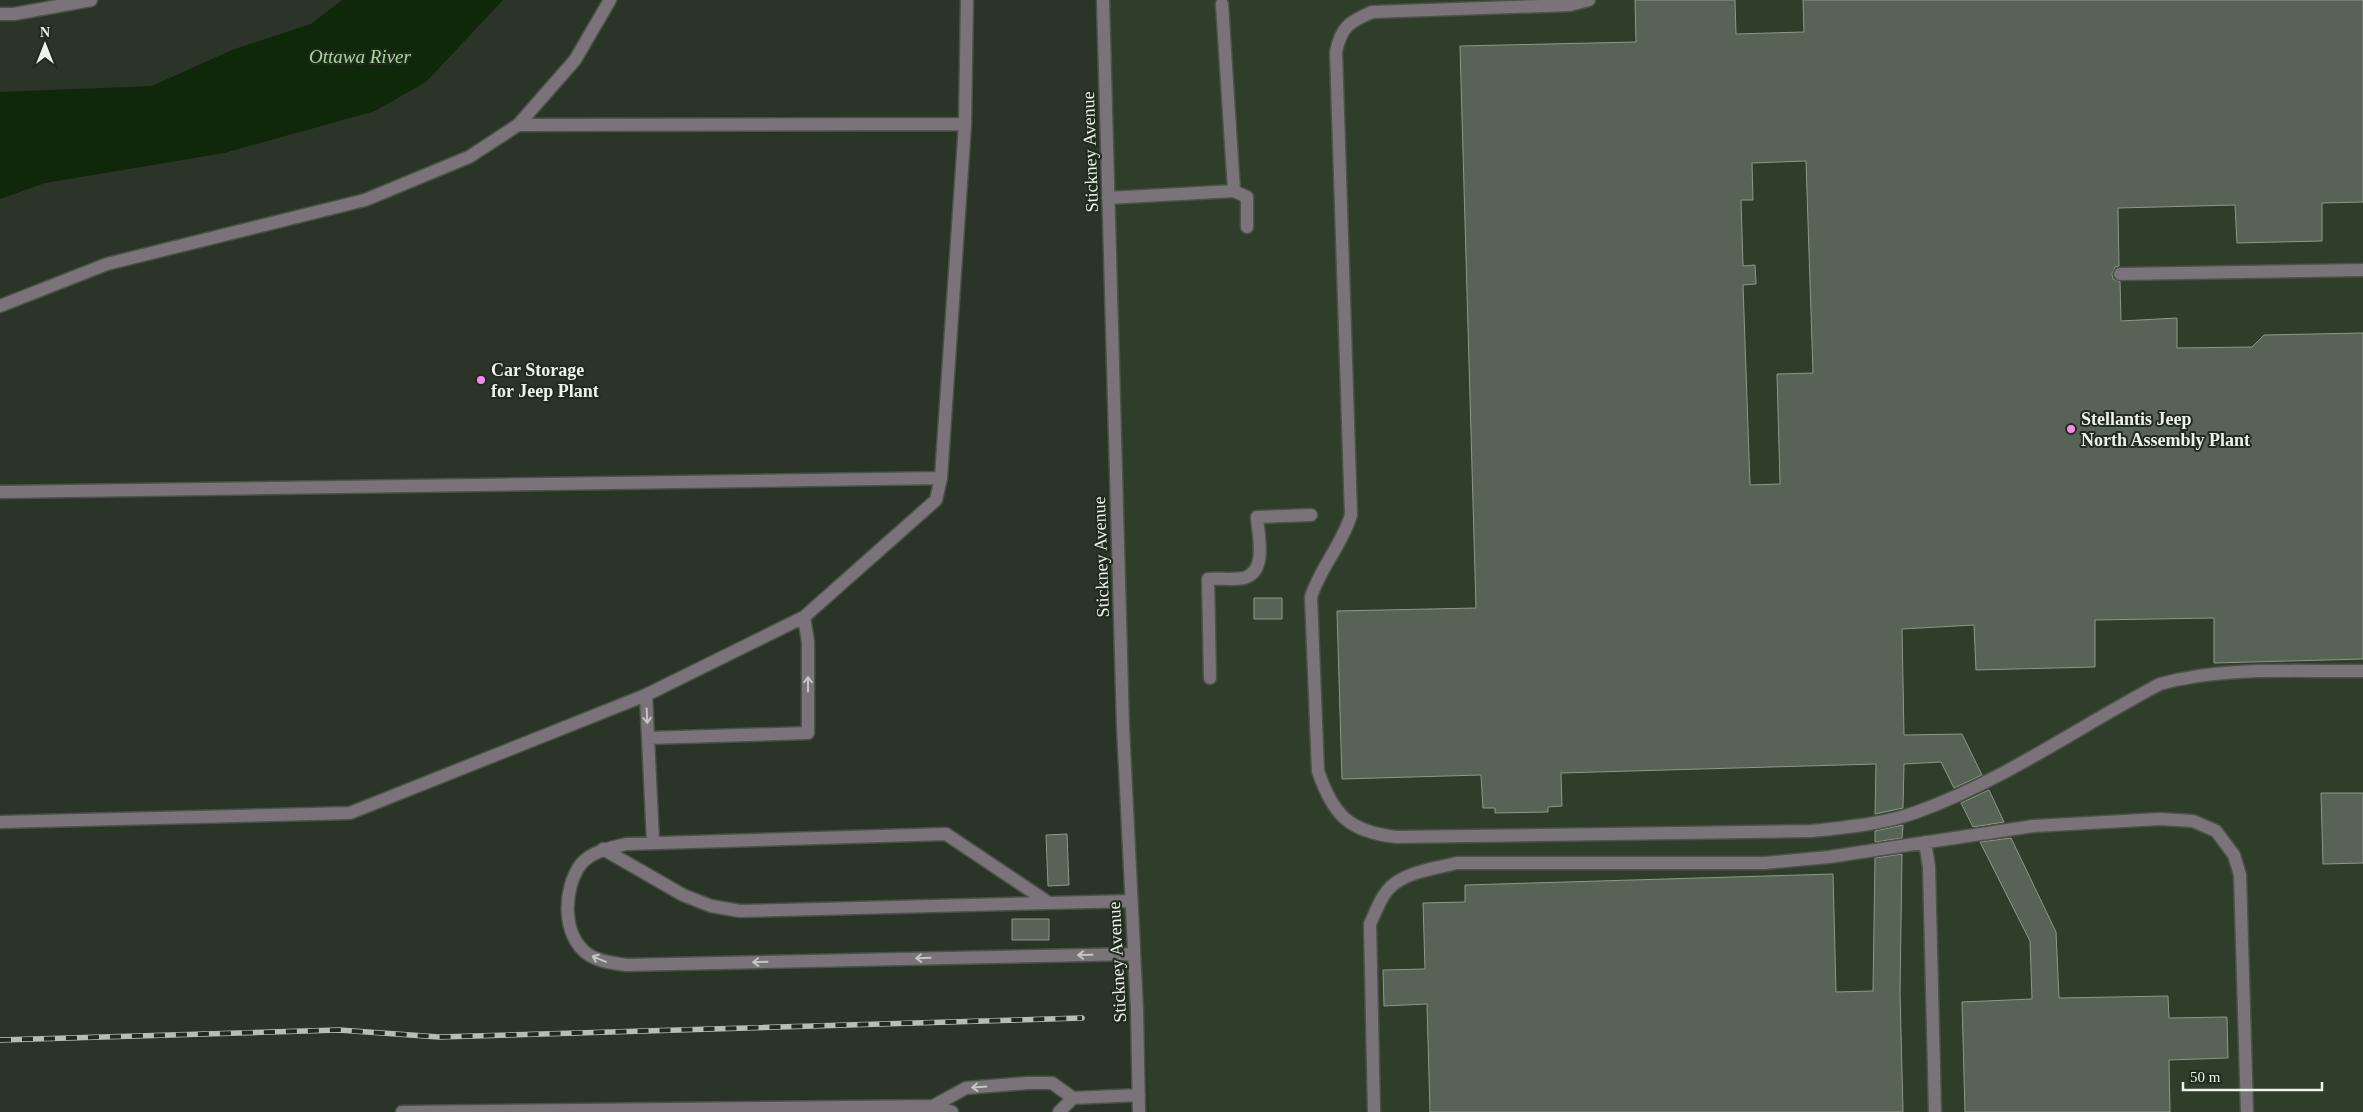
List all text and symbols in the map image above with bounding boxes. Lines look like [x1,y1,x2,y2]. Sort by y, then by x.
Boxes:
north arrow [20,20,70,70]
text: N [40,25,50,40]
water label: Ottawa River [309,46,412,67]
street label: Stickney Avenue [1078,91,1102,213]
place label: Car Storage for Jeep Plant [491,360,599,401]
marker: Car Storage for Jeep Plant [475,374,487,386]
place label: Stellantis Jeep North Assembly Plant [2081,409,2250,450]
marker: Stellantis Jeep North Assembly Plant [2065,423,2077,435]
street label: Stickney Avenue [1089,496,1113,618]
one-way arrow [803,676,813,692]
one-way arrow [642,708,652,724]
street label: Stickney Avenue [1104,901,1130,1023]
one-way arrow [1077,950,1094,960]
one-way arrow [592,953,607,963]
one-way arrow [915,953,931,963]
one-way arrow [752,958,768,967]
scale bar [2183,1060,2322,1092]
text: 50 m [2190,1069,2221,1085]
one-way arrow [971,1082,987,1092]

